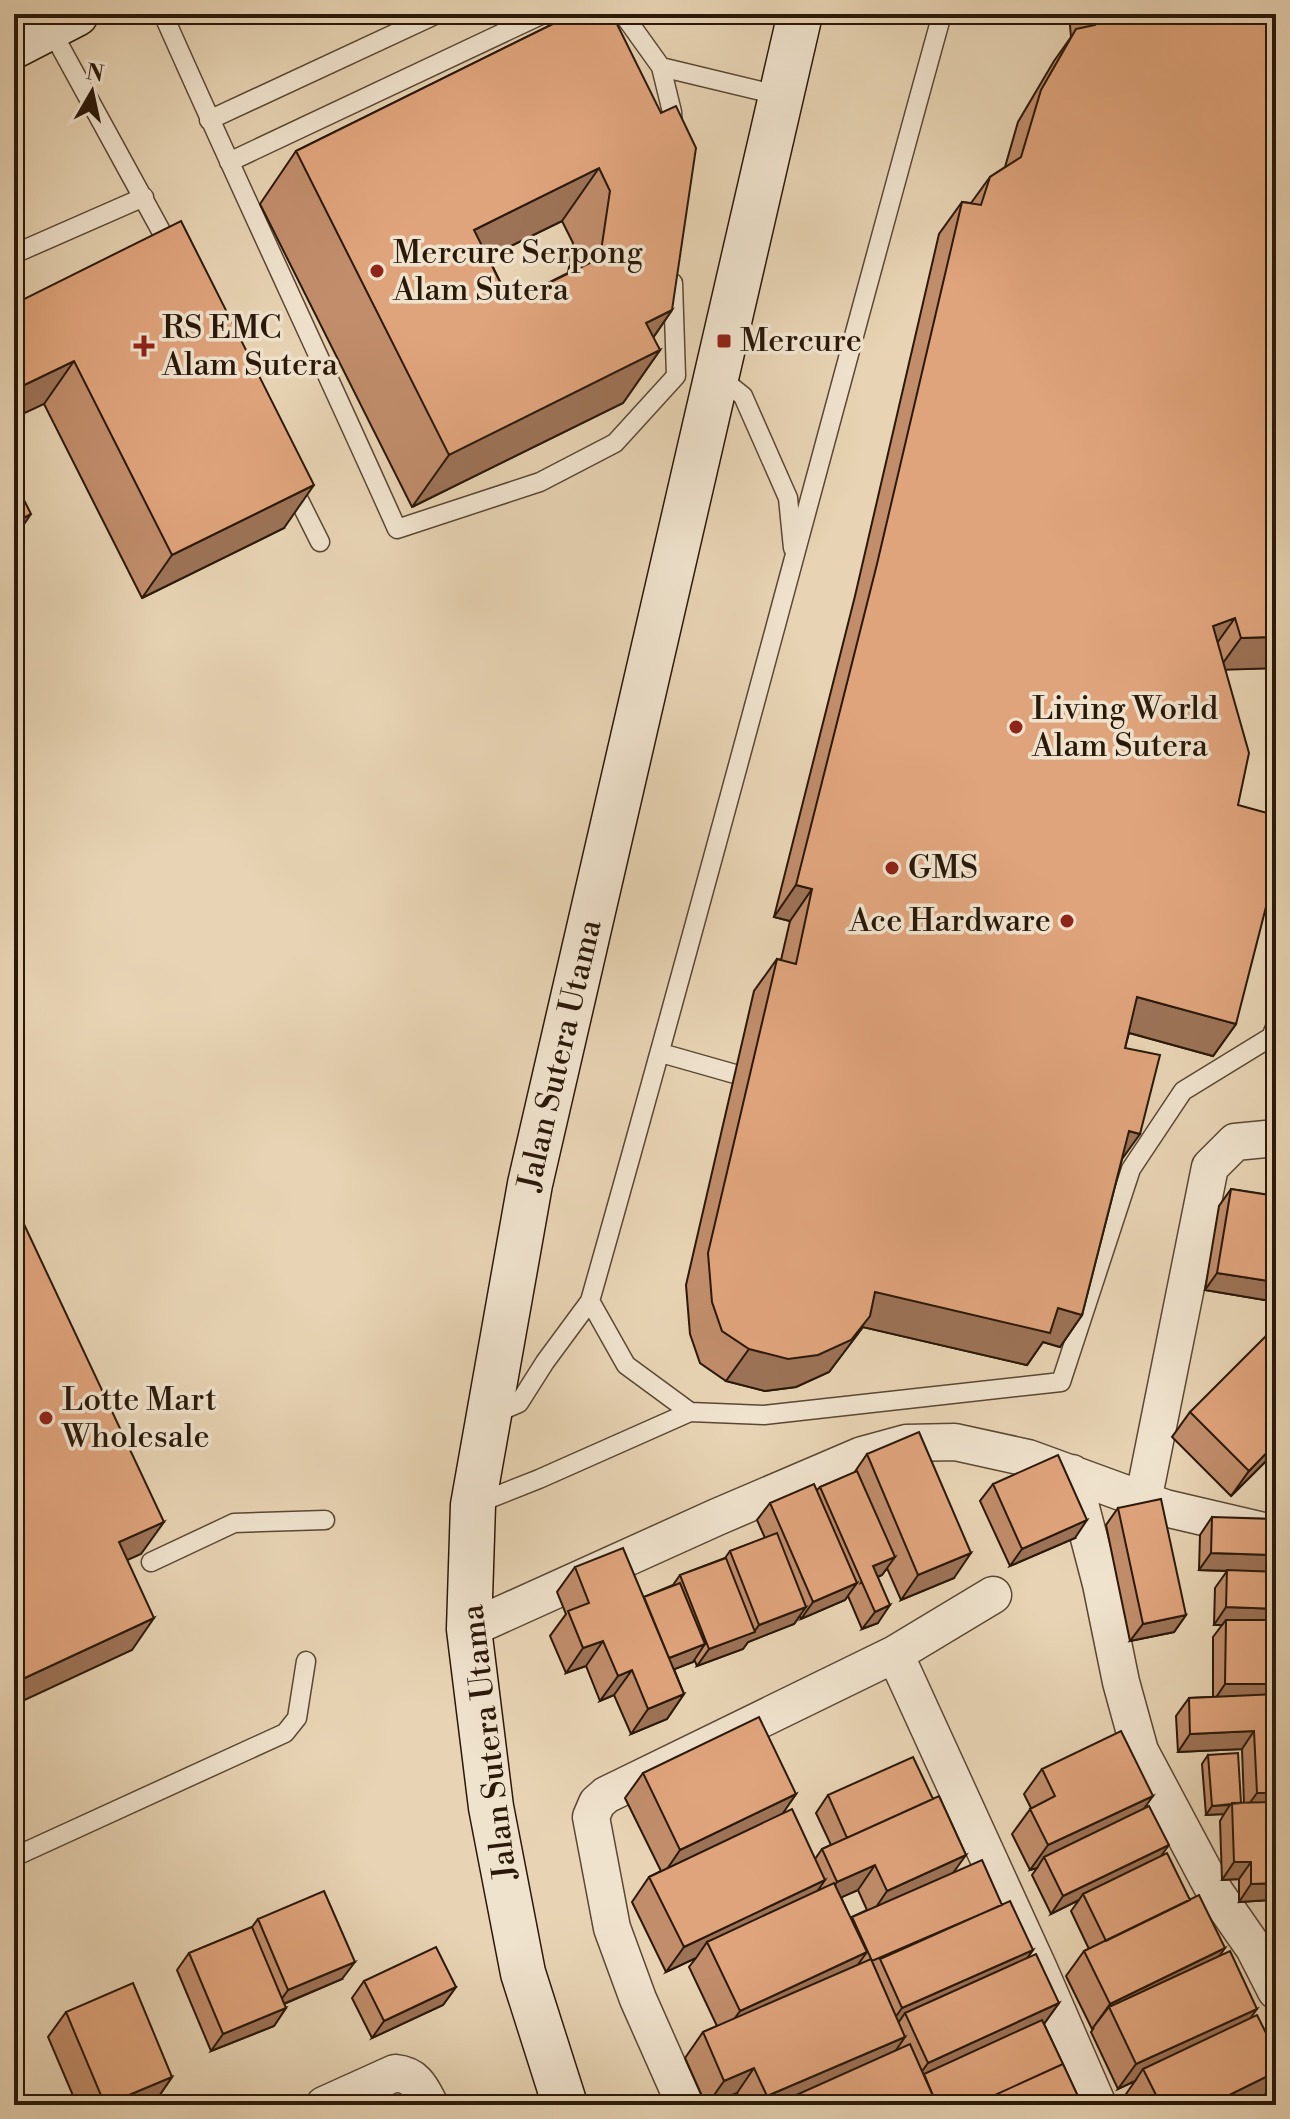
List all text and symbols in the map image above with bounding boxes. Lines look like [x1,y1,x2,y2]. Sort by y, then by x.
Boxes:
north arrow [52,52,132,132]
text: N [84,59,106,89]
place label: Mercure Serpong Alam Sutera [392,233,643,310]
marker: Mercure Serpong Alam Sutera [368,262,386,280]
place label: RS EMC Alam Sutera [161,308,339,385]
place label: Mercure [740,321,862,361]
marker: Mercure [715,332,733,350]
marker: RS EMC Alam Sutera [133,335,155,357]
place label: Living World Alam Sutera [1031,689,1218,766]
marker: Living World Alam Sutera [1007,718,1025,736]
place label: GMS [908,848,978,888]
marker: GMS [883,859,901,877]
place label: Ace Hardware [848,901,1051,941]
marker: Ace Hardware [1058,912,1076,930]
street label: Jalan Sutera Utama [509,915,611,1195]
place label: Lotte Mart Wholesale [61,1380,217,1457]
marker: Lotte Mart Wholesale [37,1409,55,1427]
street label: Jalan Sutera Utama [452,1601,526,1883]

